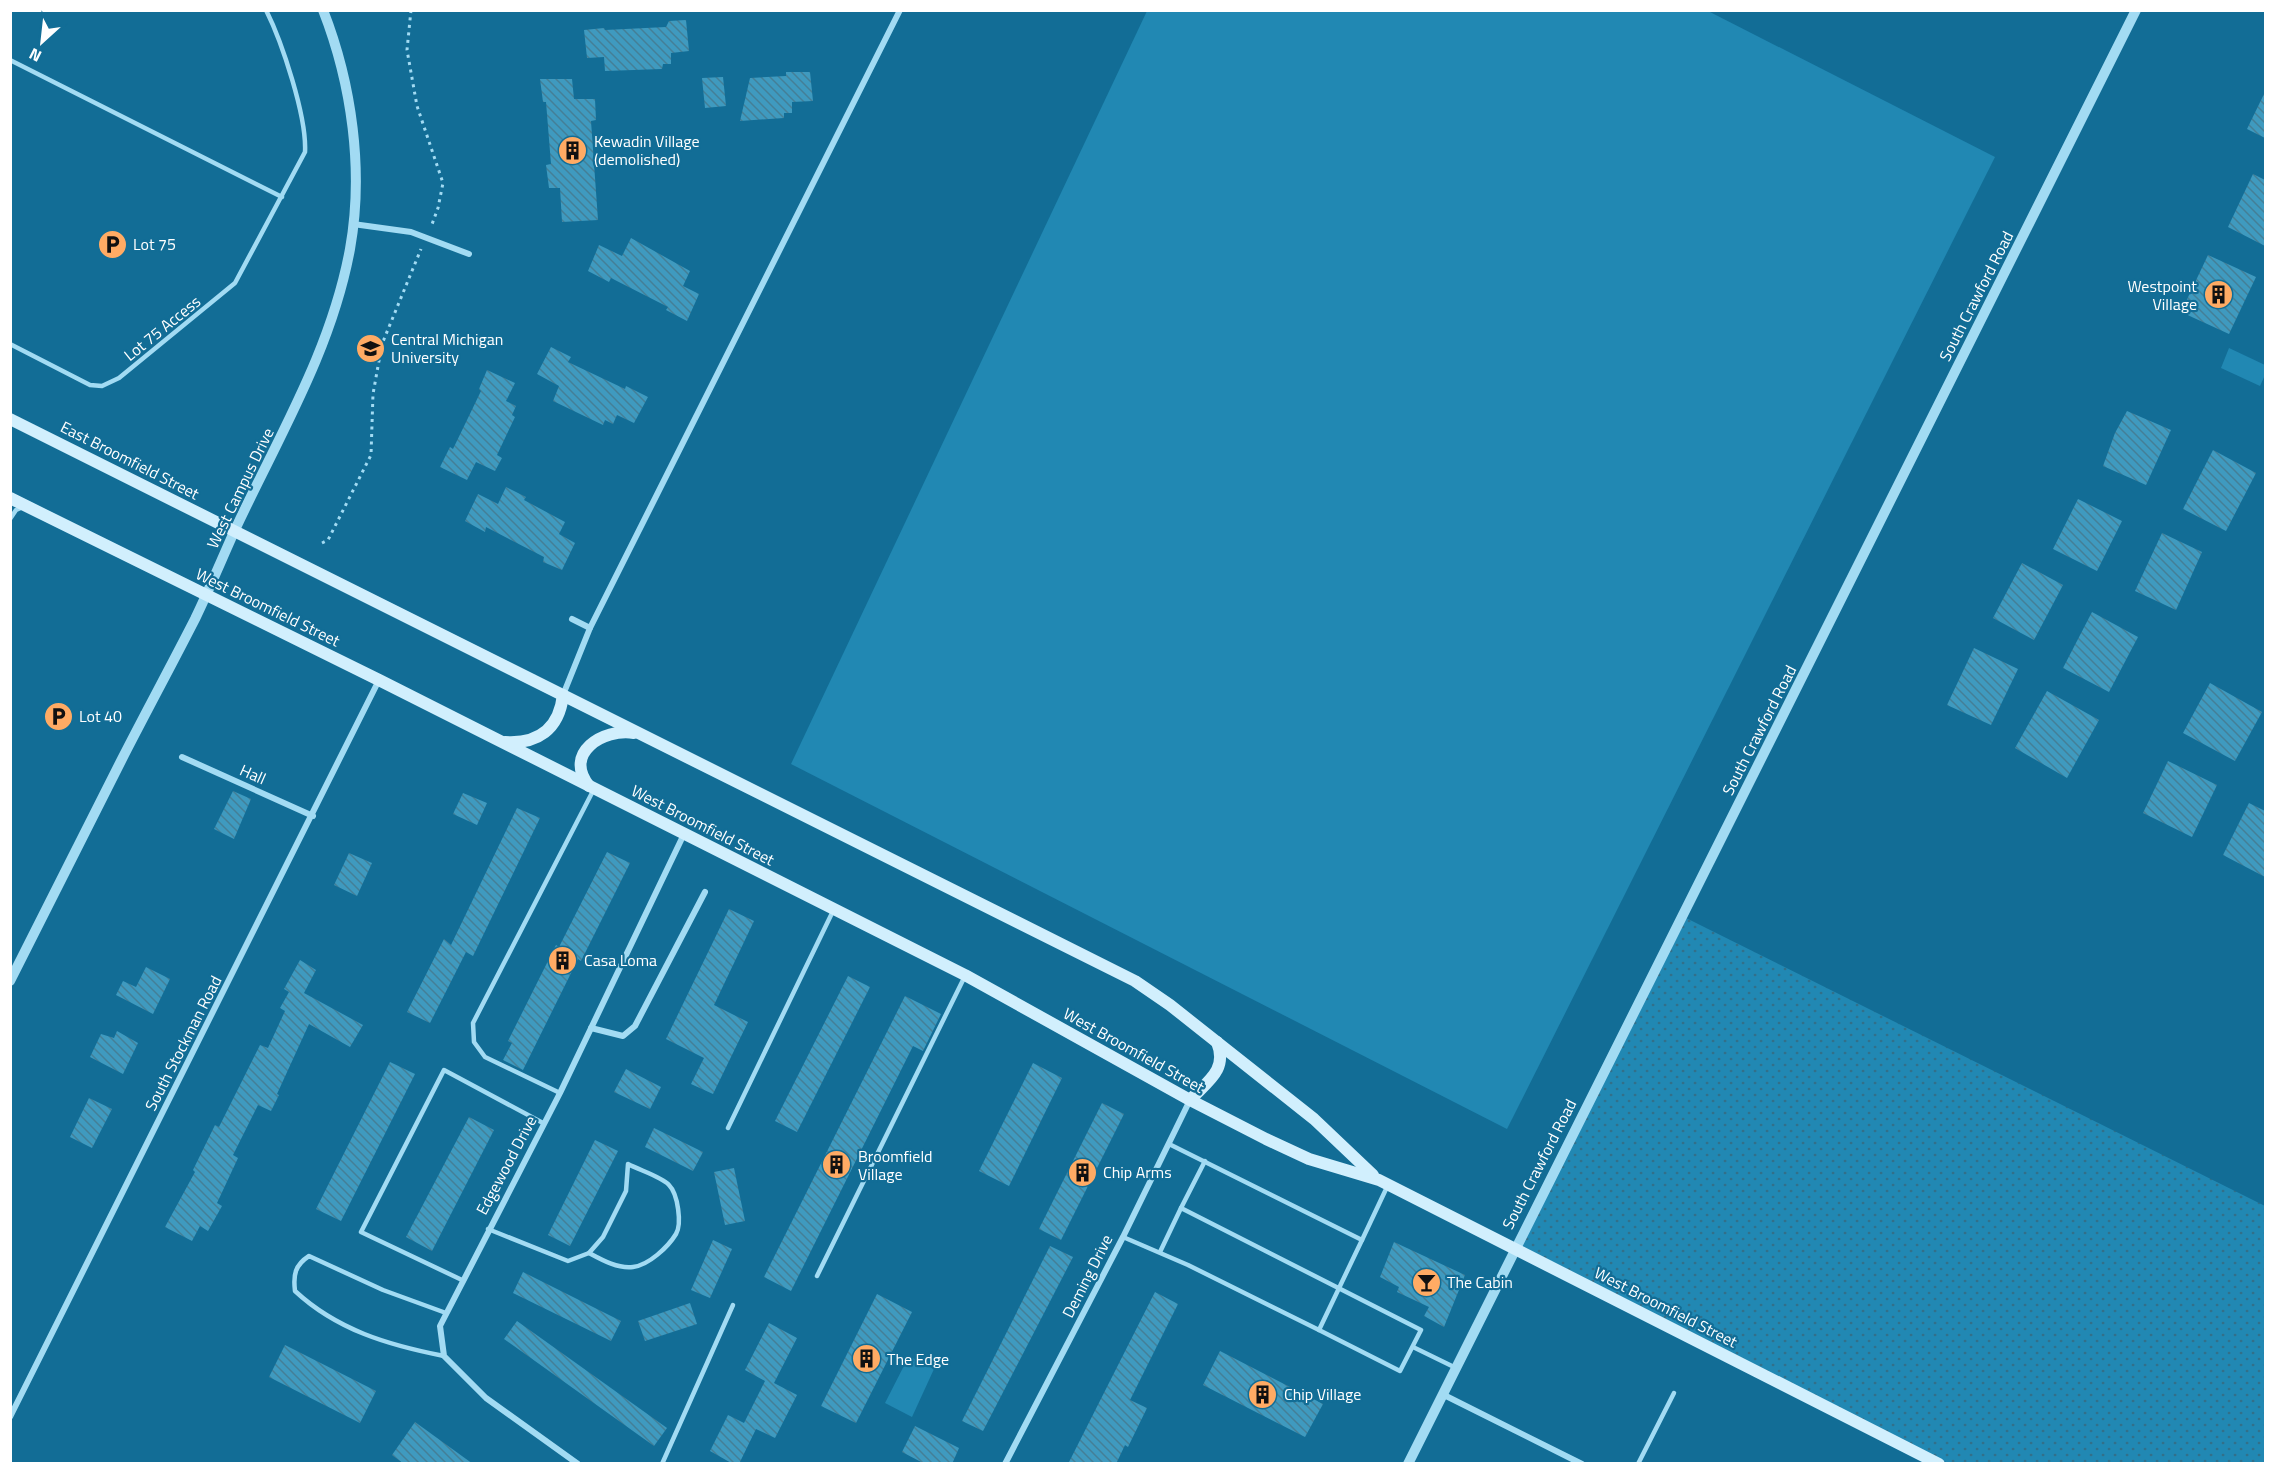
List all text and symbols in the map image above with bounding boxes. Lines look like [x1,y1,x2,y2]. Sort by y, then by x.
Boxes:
north arrow [12,12,72,72]
text: N [25,42,46,69]
place label: Kewadin Village (demolished) [594,129,700,171]
building icon: Kewadin Village (demolished) [557,134,589,166]
street label: South Crawford Road [1933,227,2019,365]
parking icon: Lot 75 [96,228,128,260]
place label: Lot 75 [133,232,176,256]
place label: Westpoint Village [2127,274,2197,316]
building icon: Westpoint Village [2202,279,2234,311]
street label: Lot 75 Access [118,289,206,367]
place label: Central Michigan University [391,327,503,369]
school or university icon: Central Michigan University [354,332,386,364]
street label: East Broomfield Street [56,415,204,506]
street label: West Campus Drive [200,424,280,552]
street label: West Broomfield Street [192,562,345,653]
street label: South Crawford Road [1716,661,1802,799]
parking icon: Lot 40 [42,700,74,732]
place label: Lot 40 [79,704,122,728]
street label: Hall [236,758,270,790]
street label: West Broomfield Street [627,778,779,872]
building icon: Casa Loma [547,944,579,976]
place label: Casa Loma [584,948,657,972]
street label: South Stockman Road [139,971,227,1115]
street label: West Broomfield Street [1059,1001,1209,1099]
street label: South Crawford Road [1496,1095,1582,1233]
street label: Edgewood Drive [470,1111,542,1219]
place label: Broomfield Village [858,1144,933,1186]
building icon: Broomfield Village [821,1149,853,1181]
building icon: Chip Arms [1066,1156,1098,1188]
place label: Chip Arms [1103,1160,1172,1184]
street label: Deming Drive [1056,1230,1118,1322]
street label: West Broomfield Street [1590,1260,1742,1354]
bar icon: The Cabin [1410,1266,1442,1298]
place label: The Cabin [1447,1270,1513,1294]
building icon: The Edge [850,1343,882,1375]
place label: The Edge [887,1347,949,1371]
building icon: Chip Village [1247,1378,1279,1410]
place label: Chip Village [1284,1382,1361,1406]

